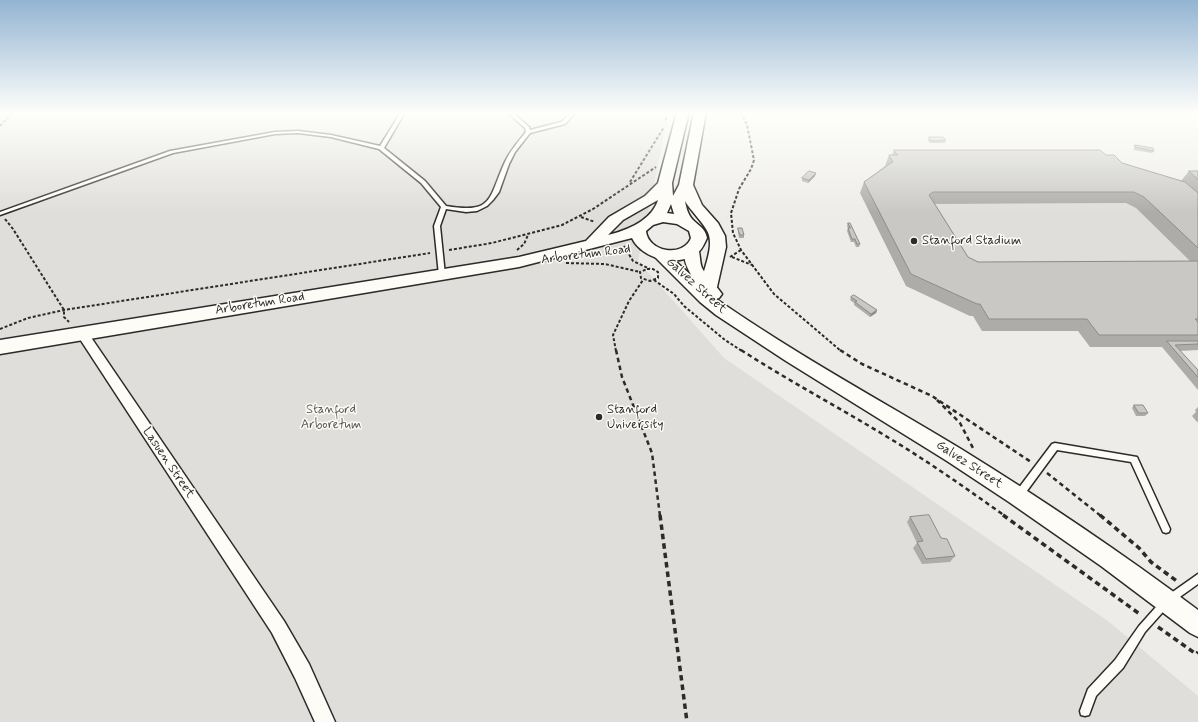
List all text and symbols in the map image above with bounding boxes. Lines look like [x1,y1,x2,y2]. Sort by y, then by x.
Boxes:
place label: Stanford Stadium [922,233,1021,249]
marker: Stanford Stadium [909,236,919,246]
street label: Arboretum Road [540,242,632,268]
street label: Galvez Street [662,255,730,317]
street label: Arboretum Road [214,289,306,319]
park label: Stanford Arboretum [301,402,361,433]
place label: Stanford University [607,402,663,433]
marker: Stanford University [594,412,604,422]
street label: Lasuen Street [139,425,197,501]
street label: Galvez Street [933,438,1005,492]

